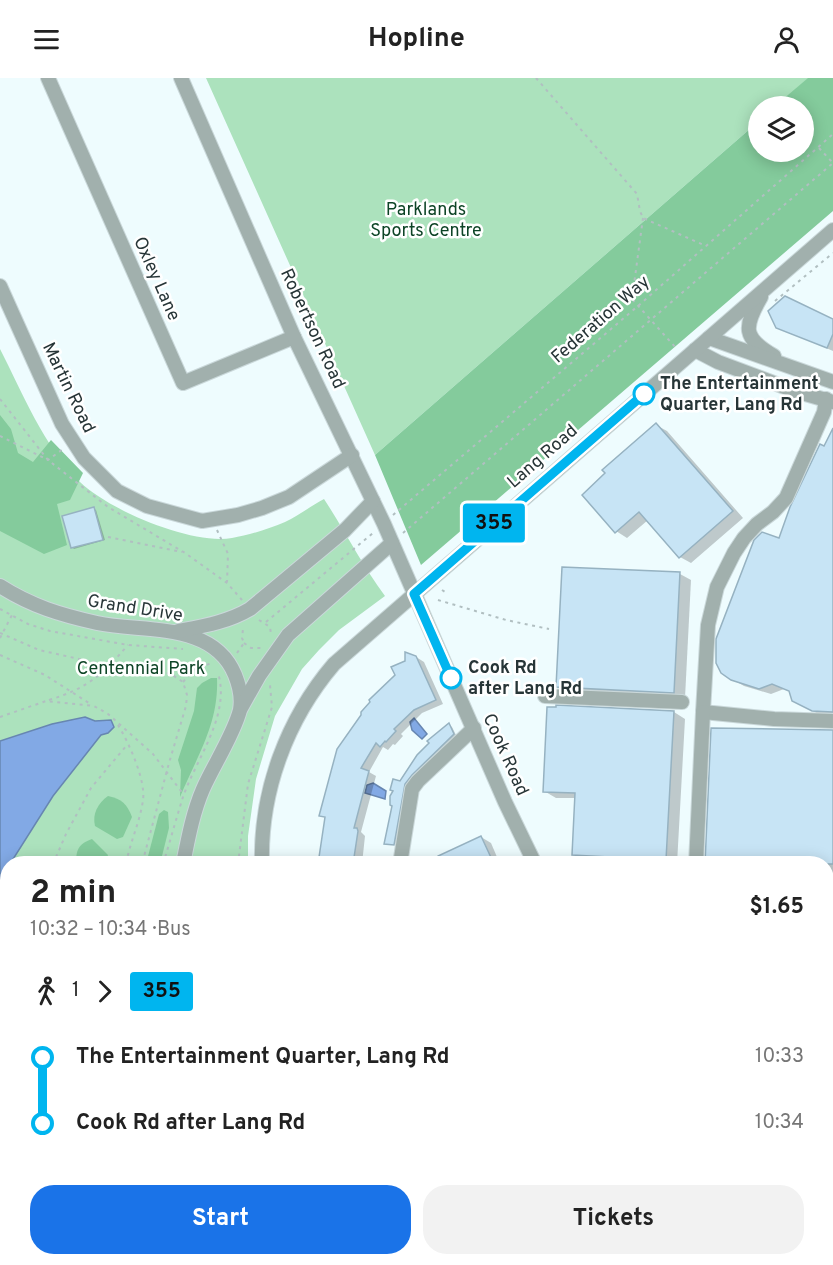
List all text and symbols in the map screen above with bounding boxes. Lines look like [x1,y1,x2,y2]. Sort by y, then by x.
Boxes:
text: Hopline [368,22,465,56]
icon: menu [30,23,63,56]
icon: person [770,23,803,56]
map controls [748,96,814,162]
button: layers [748,96,814,162]
park label: Parklands Sports Centre [370,199,482,243]
street label: Oxley Lane [127,233,185,325]
street label: Robertson Road [274,265,350,393]
street label: Federation Way [547,271,655,369]
street label: Martin Road [36,339,100,437]
place label: The Entertainment Quarter, Lang Rd [660,373,819,417]
marker: The Entertainment Quarter, Lang Rd [633,383,655,405]
street label: Lang Road [503,420,583,494]
line badge: 355 [460,504,528,542]
text: 355 [475,510,513,537]
street label: Grand Drive [86,590,184,628]
place label: Cook Rd after Lang Rd [468,657,582,701]
park label: Centennial Park [77,658,205,681]
marker: Cook Rd after Lang Rd [440,667,462,689]
street label: Cook Road [477,710,533,800]
text: 2 min [30,873,116,915]
text: $1.65 [750,894,804,921]
text: 10:32 – 10:34 · Bus [30,917,191,943]
icon: walk [30,975,63,1008]
icon: forward [88,975,121,1008]
text: 1 [72,978,79,1004]
text: 355 [142,978,181,1005]
text: The Entertainment Quarter, Lang Rd [76,1044,450,1071]
text: 10:33 [755,1044,804,1070]
text: Cook Rd after Lang Rd [76,1110,305,1137]
text: 10:34 [755,1110,804,1136]
button: Start [30,1185,411,1254]
button: Tickets [423,1185,804,1254]

